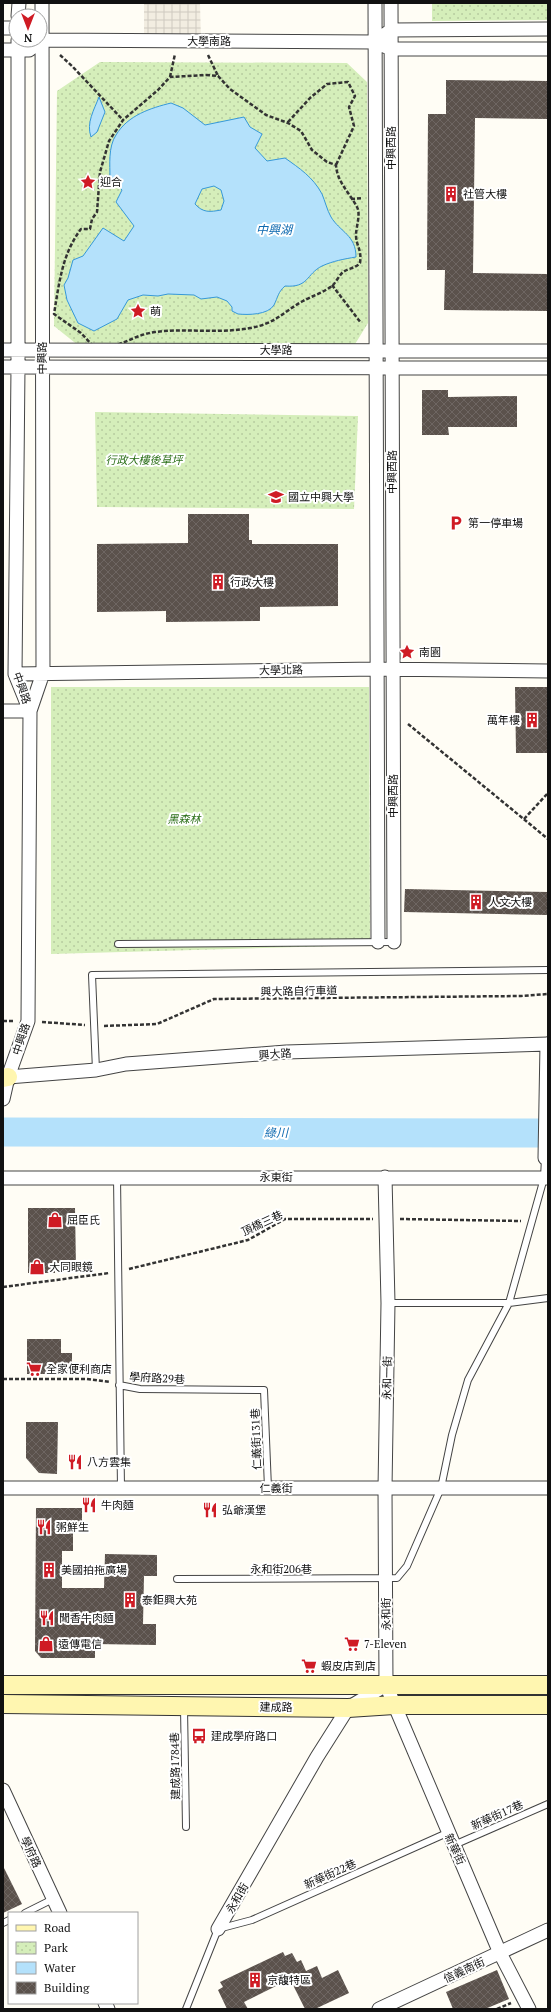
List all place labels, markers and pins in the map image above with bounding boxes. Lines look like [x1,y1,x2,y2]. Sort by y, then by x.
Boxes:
place icon: 迎合 [79,173,97,191]
place label: 迎合 [100,175,122,189]
building icon: 社管大樓 [442,185,460,203]
place label: 社管大樓 [463,187,507,201]
place icon: 萌 [129,302,147,320]
place label: 萌 [150,304,161,318]
school or university icon: 國立中興大學 [267,488,285,506]
place label: 國立中興大學 [288,490,354,504]
parking icon: 第一停車場 [447,514,465,532]
place label: 第一停車場 [468,516,523,530]
building icon: 行政大樓 [209,573,227,591]
place label: 行政大樓 [230,575,274,589]
place icon: 南園 [398,643,416,661]
place label: 南園 [419,645,441,659]
building icon: 萬年樓 [523,711,541,729]
place label: 萬年樓 [487,713,520,727]
building icon: 人文大樓 [467,893,485,911]
place label: 人文大樓 [488,895,532,909]
shop icon: 屈臣氏 [46,1211,64,1229]
place label: 屈臣氏 [67,1213,100,1227]
shop icon: 大同眼鏡 [28,1258,46,1276]
place label: 大同眼鏡 [49,1260,93,1274]
supermarket icon: 全家便利商店 [25,1360,43,1378]
place label: 全家便利商店 [46,1362,112,1376]
restaurant icon: 八方雲集 [66,1453,84,1471]
place label: 八方雲集 [87,1455,131,1469]
restaurant icon: 牛肉麵 [80,1496,98,1514]
place label: 牛肉麵 [101,1498,134,1512]
restaurant icon: 弘爺漢堡 [201,1501,219,1519]
place label: 弘爺漢堡 [222,1503,266,1517]
restaurant icon: 粥鮮生 [35,1518,53,1536]
place label: 粥鮮生 [56,1520,89,1534]
building icon: 美國拍拖廣場 [40,1561,58,1579]
place label: 美國拍拖廣場 [61,1563,127,1577]
building icon: 泰鉅興大苑 [121,1591,139,1609]
place label: 泰鉅興大苑 [142,1593,197,1607]
restaurant icon: 聞香牛肉麵 [38,1609,56,1627]
place label: 聞香牛肉麵 [59,1611,114,1625]
shop icon: 遠傳電信 [37,1635,55,1653]
supermarket icon: 7-Eleven [343,1635,361,1653]
place label: 遠傳電信 [58,1637,102,1651]
place label: 7-Eleven [364,1637,407,1651]
supermarket icon: 蝦皮店到店 [300,1657,318,1675]
place label: 蝦皮店到店 [321,1659,376,1673]
bus stop icon: 建成學府路口 [190,1727,208,1745]
place label: 建成學府路口 [211,1729,277,1743]
building icon: 京馥特區 [246,1971,264,1989]
place label: 京馥特區 [267,1973,311,1987]

